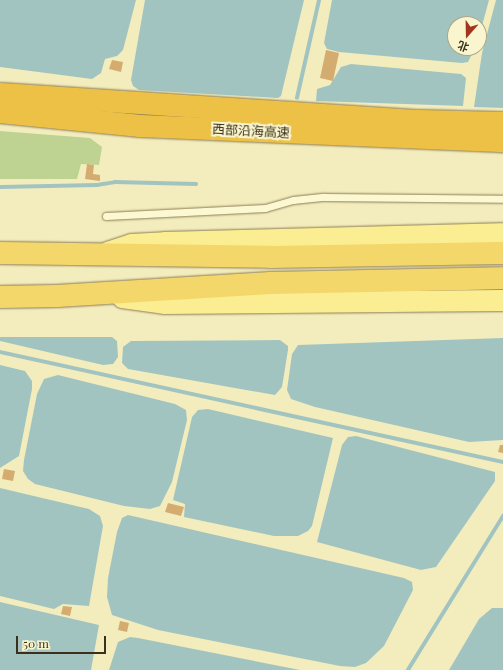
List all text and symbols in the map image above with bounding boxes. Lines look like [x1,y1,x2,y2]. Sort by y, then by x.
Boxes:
north arrow [447,16,487,56]
text: 北 [455,38,471,56]
street label: 西部沿海高速 [212,121,290,141]
scale bar [18,628,108,654]
text: 50 m [23,635,49,651]

